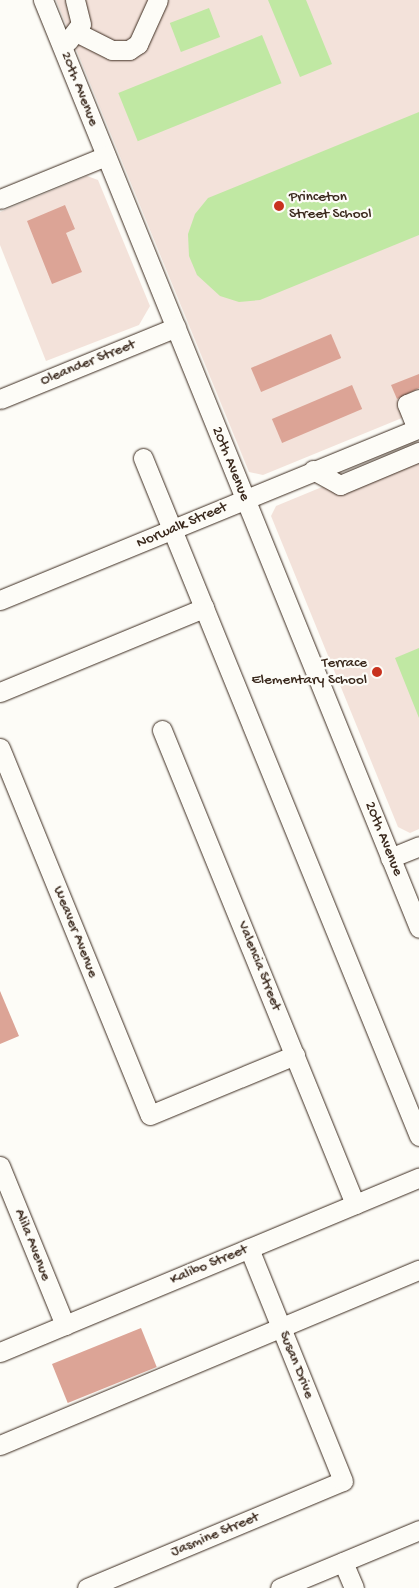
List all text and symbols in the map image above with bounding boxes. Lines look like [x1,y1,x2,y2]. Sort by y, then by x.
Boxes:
street label: 20th Avenue [56,49,102,129]
place label: Princeton Street School [289,188,372,223]
marker: Princeton Street School [273,200,285,212]
street label: Oleander Street [38,336,138,390]
street label: 20th Avenue [207,424,253,504]
street label: Norwalk Street [134,499,230,553]
place label: Terrace Elementary School [251,654,367,689]
marker: Terrace Elementary School [371,666,383,678]
street label: 20th Avenue [360,799,406,879]
street label: Weaver Avenue [48,884,102,980]
street label: Valencia Street [233,919,285,1013]
street label: Alila Avenue [9,1207,55,1283]
street label: Kalibo Street [168,1241,250,1289]
street label: Susan Drive [274,1329,318,1401]
street label: Jasmine Street [168,1508,262,1562]

